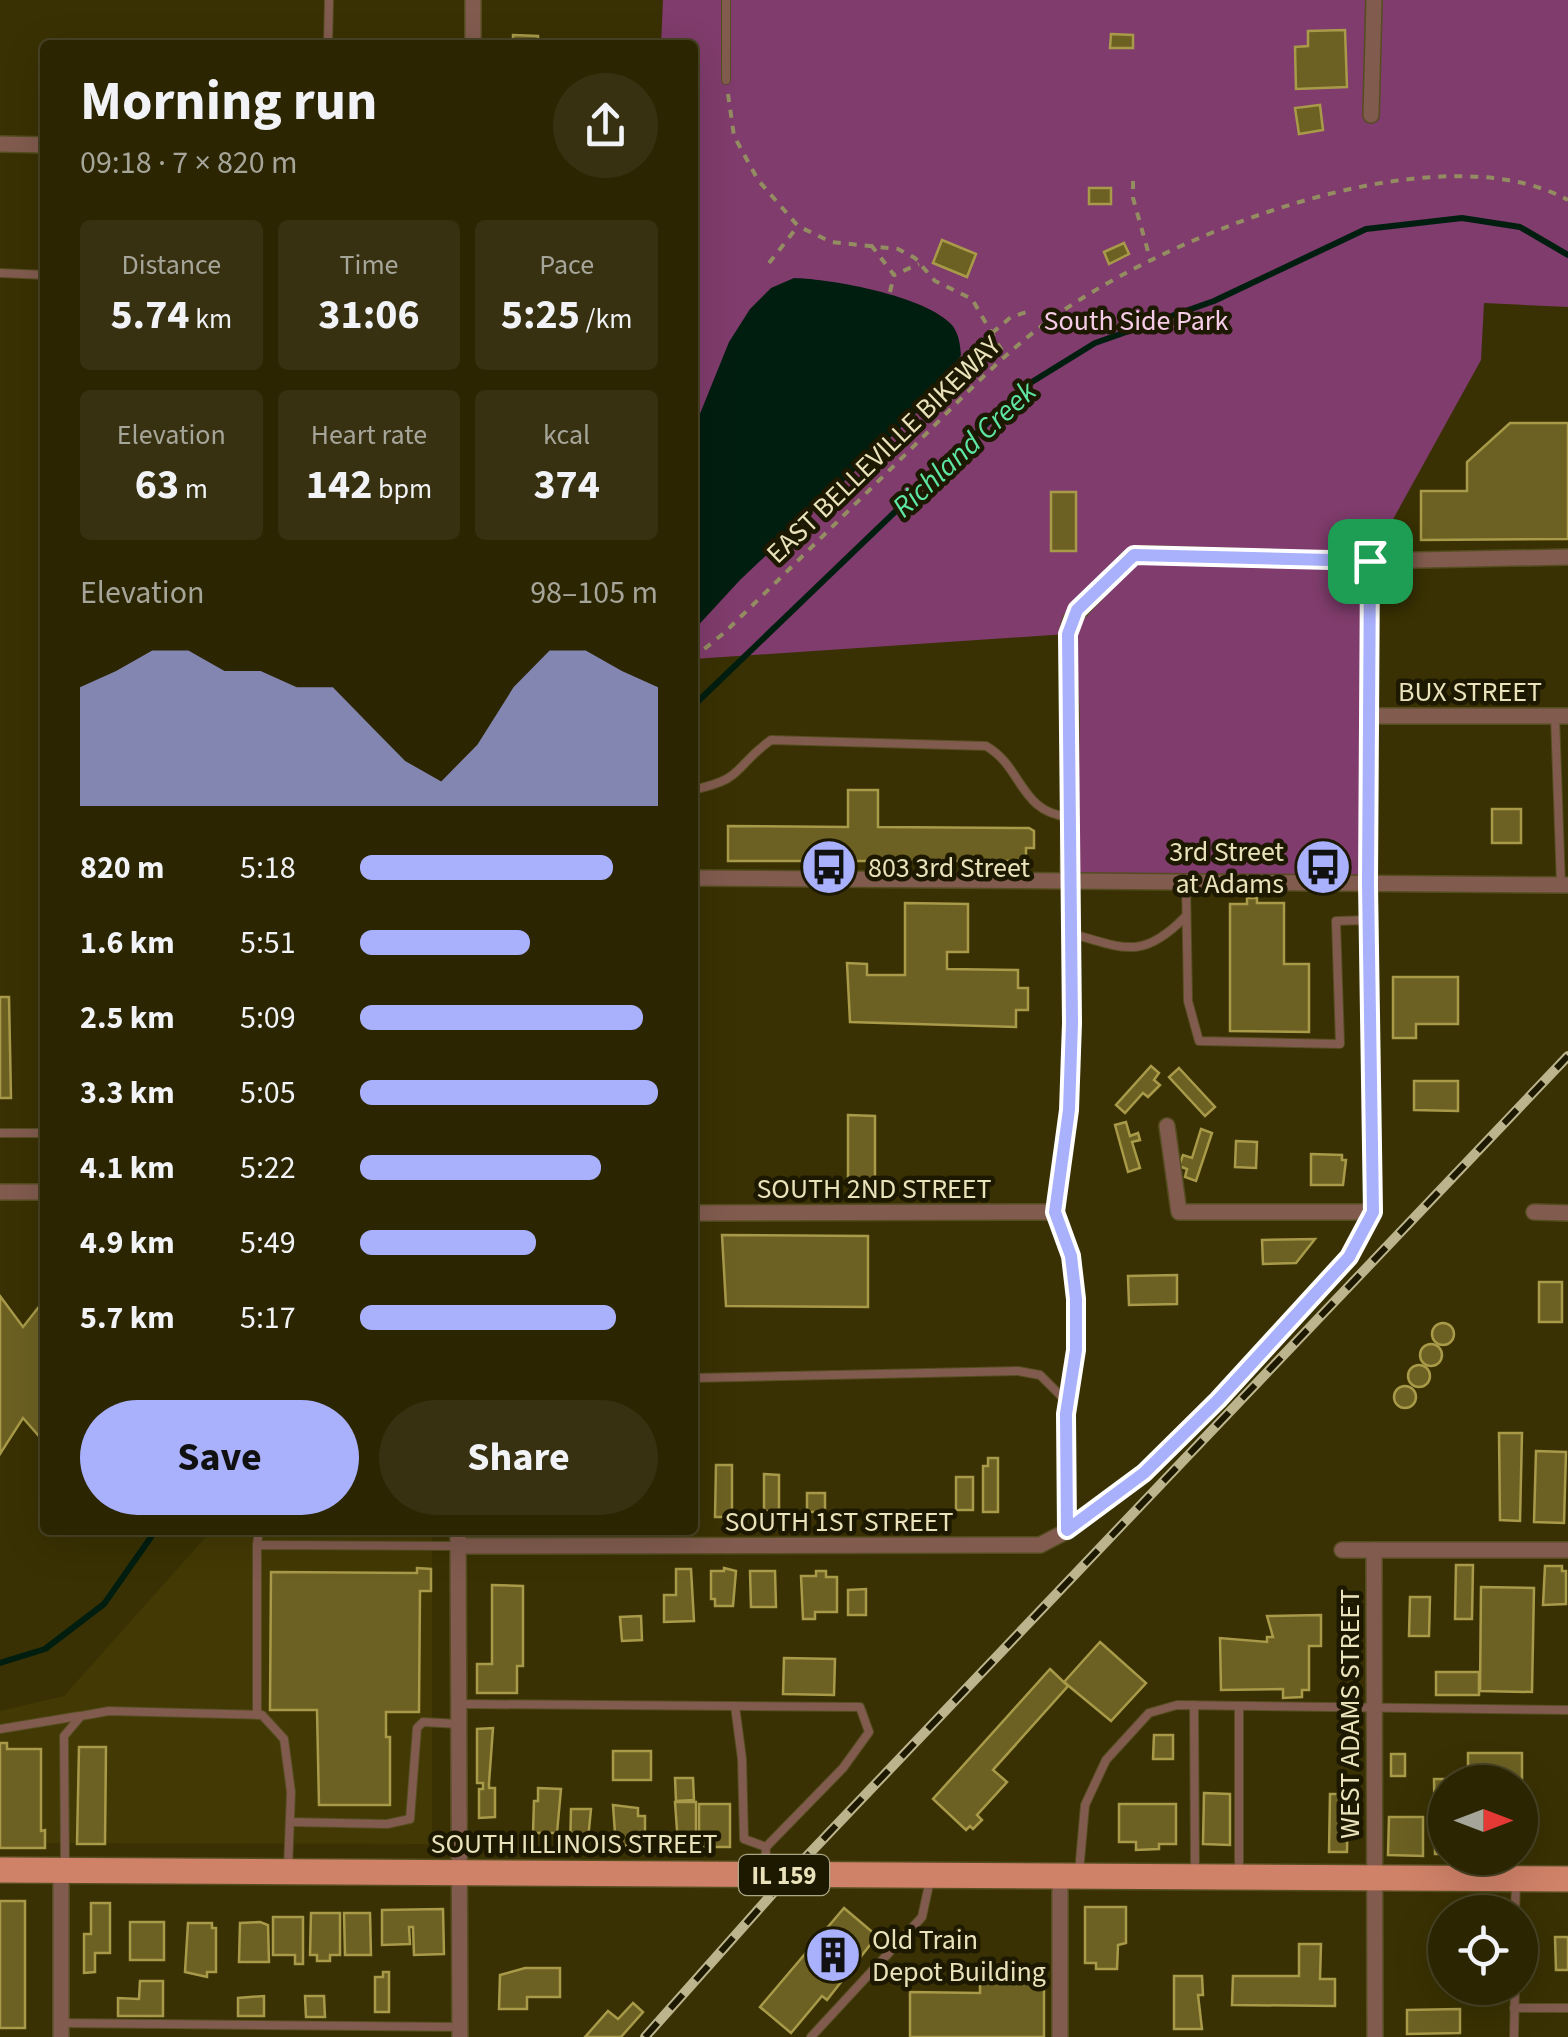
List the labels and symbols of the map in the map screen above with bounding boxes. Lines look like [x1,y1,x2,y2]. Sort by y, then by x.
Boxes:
park label: South Side Park [1044,301,1229,341]
street label: EAST BELLEVILLE BIKEWAY [757,326,1010,573]
water label: Richland Creek [883,371,1047,528]
pin [1328,519,1413,604]
street label: BUX STREET [1398,672,1542,712]
place label: 3rd Street at Adams [1169,832,1285,904]
bus stop icon: 803 3rd Street [799,837,859,897]
bus stop icon: 3rd Street at Adams [1293,837,1353,897]
place label: 803 3rd Street [868,848,1031,888]
street label: SOUTH 2ND STREET [756,1169,992,1209]
street label: SOUTH 1ST STREET [724,1502,954,1542]
street label: WEST ADAMS STREET [1330,1589,1370,1839]
north arrow [1428,1765,1538,1875]
street label: SOUTH ILLINOIS STREET [431,1824,717,1864]
road number: IL 159 [739,1855,829,1895]
place label: Old Train Depot Building [872,1920,1046,1992]
building icon: Old Train Depot Building [803,1925,863,1985]

